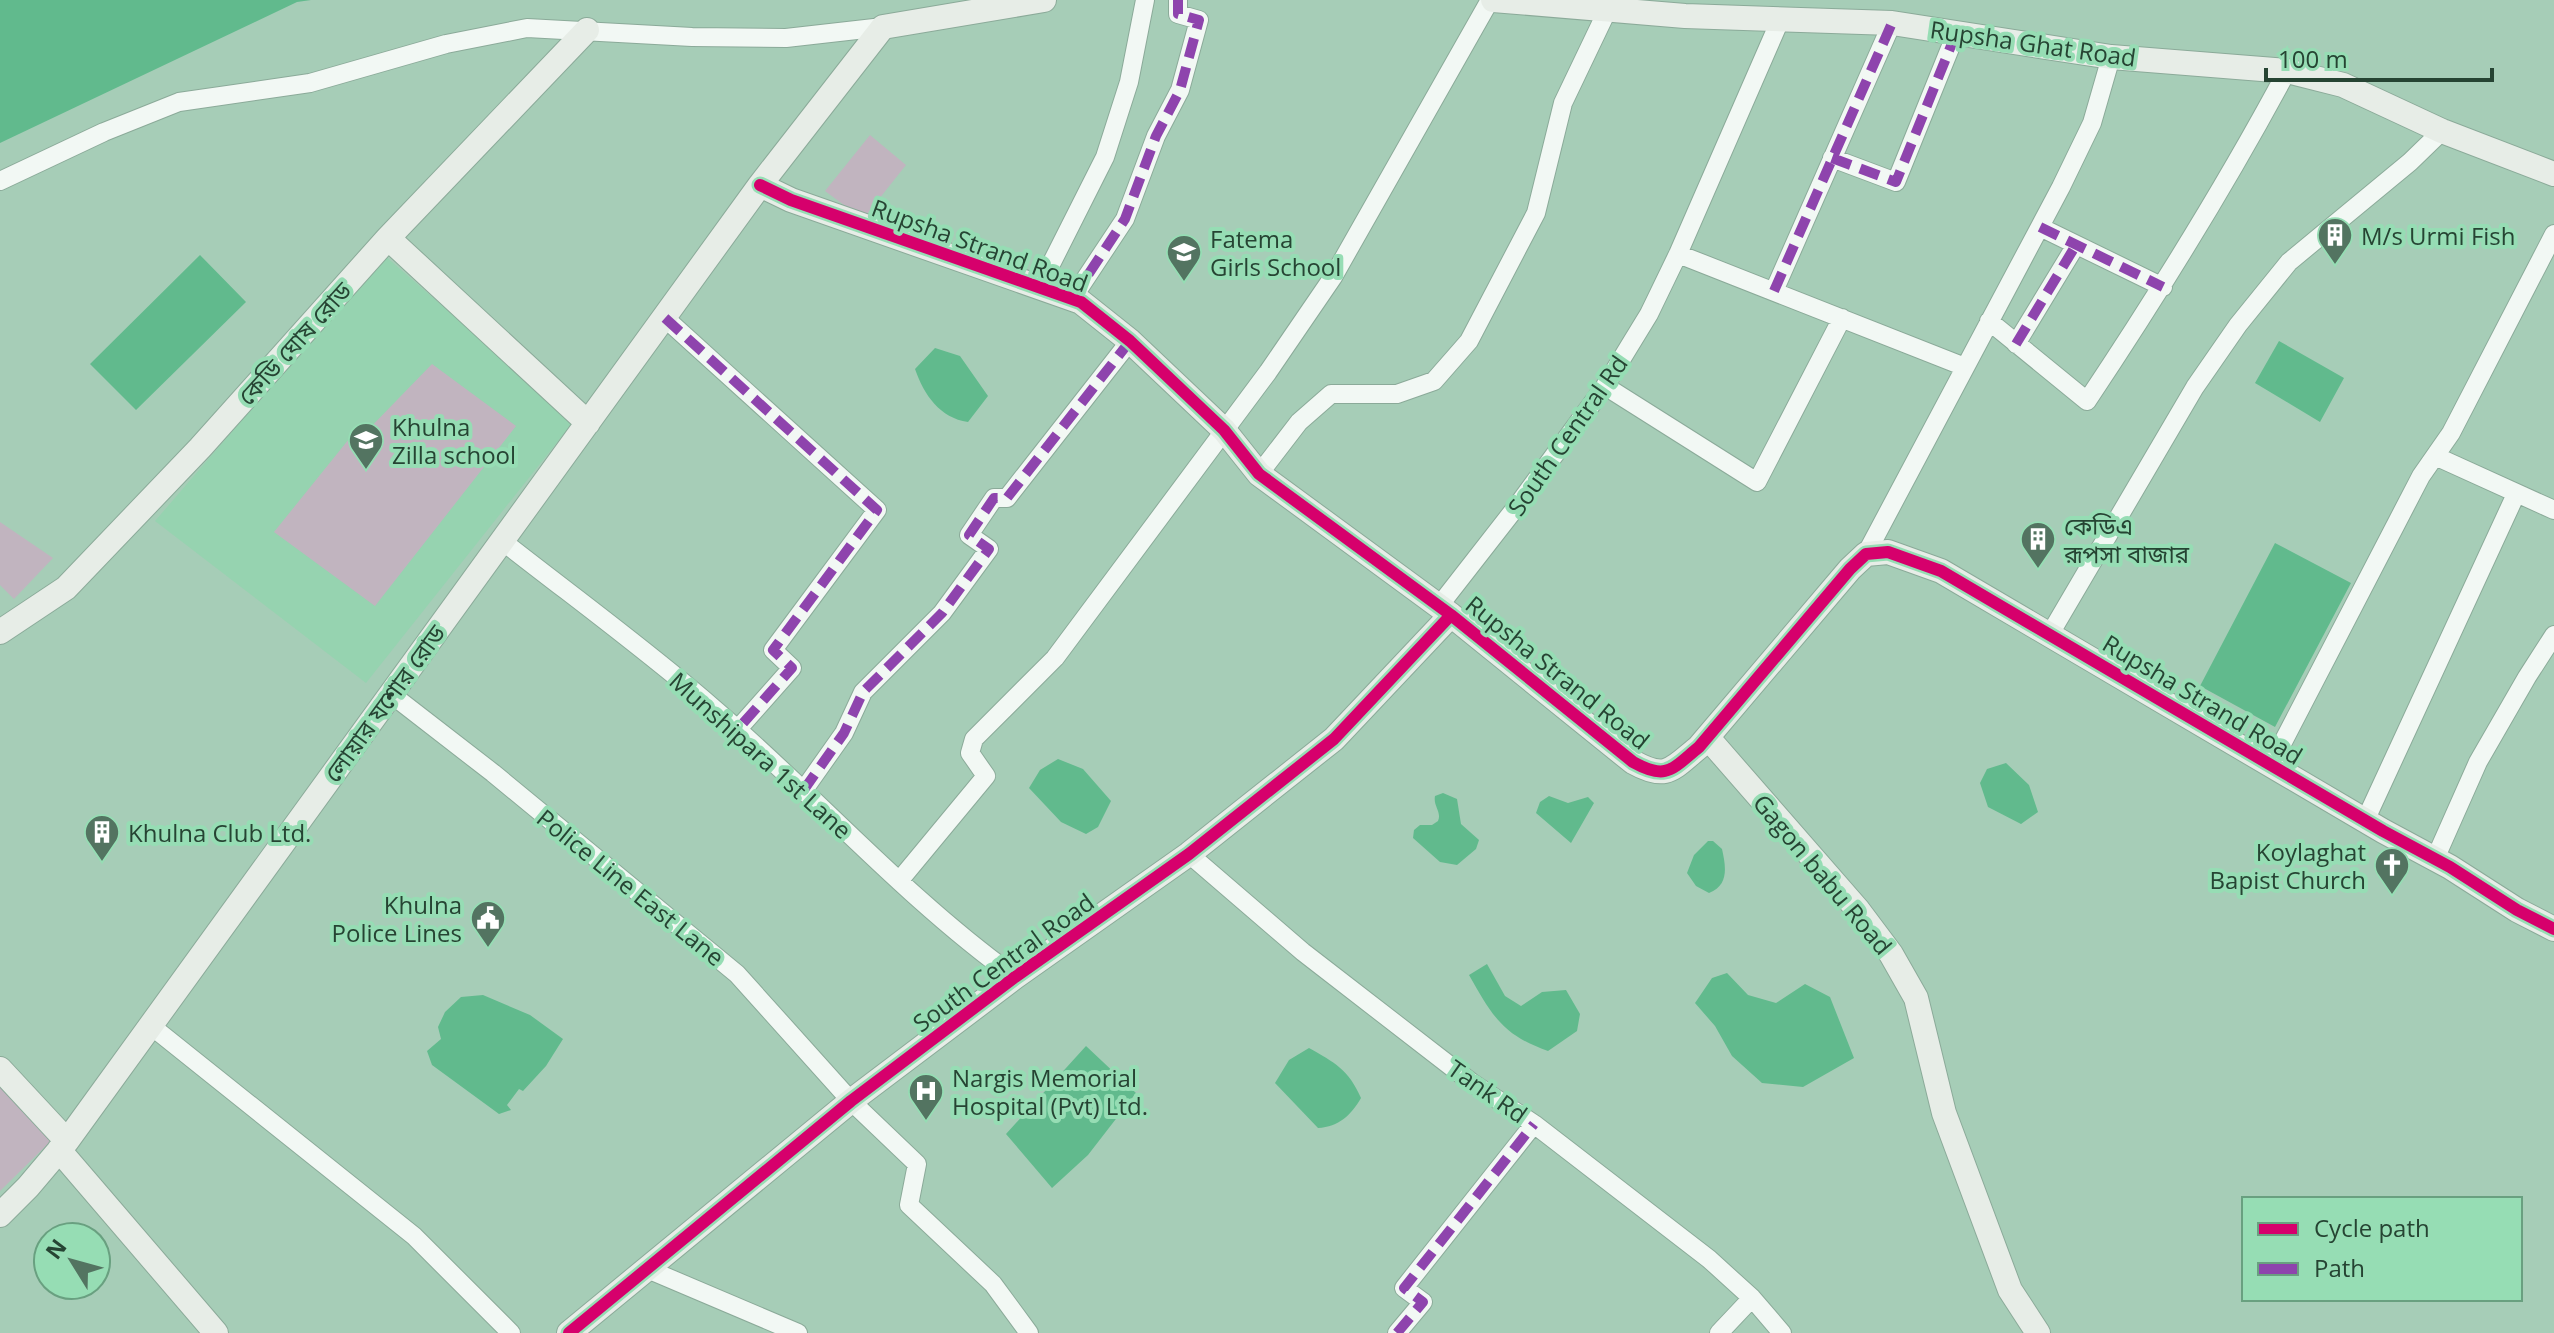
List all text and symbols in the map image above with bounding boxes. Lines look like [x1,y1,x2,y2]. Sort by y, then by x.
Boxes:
street label: Rupsha Ghat Road [1928,12,2138,74]
scale bar [2266,32,2492,82]
text: 100 m [2278,42,2348,75]
street label: Rupsha Strand Road [867,191,1093,299]
building icon: M/s Urmi Fish [2316,216,2354,266]
place label: M/s Urmi Fish [2361,219,2515,252]
place label: Fatema Girls School [1210,222,1341,283]
school or university icon: Fatema Girls School [1165,233,1203,283]
street label: কেডি ঘোষ রোড [230,274,359,412]
street label: South Central Rd [1499,348,1635,522]
place label: Khulna Zilla school [392,410,516,471]
school or university icon: Khulna Zilla school [347,421,385,471]
place label: কেডিএ রূপসা বাজার [2063,509,2190,570]
building icon: কেডিএ রূপসা বাজার [2019,520,2057,570]
street label: Rupsha Strand Road [1459,588,1657,756]
street label: লোয়ার যশোর রোড [316,617,453,788]
street label: Rupsha Strand Road [2097,626,2309,772]
street label: Munshipara 1st Lane [663,664,859,846]
street label: Gagon babu Road [1746,787,1900,961]
street label: Police Line East Lane [530,801,732,973]
building icon: Khulna Club Ltd. [83,813,121,863]
place label: Khulna Club Ltd. [128,816,311,849]
place label: Koylaghat Bapist Church [2210,835,2366,896]
church icon: Koylaghat Bapist Church [2373,846,2411,896]
street label: South Central Road [906,885,1100,1039]
place label: Khulna Police Lines [332,888,462,949]
public building icon: Khulna Police Lines [469,899,507,949]
street label: Tank Rd [1442,1052,1534,1130]
place label: Nargis Memorial Hospital (Pvt) Ltd. [952,1061,1148,1122]
hospital icon: Nargis Memorial Hospital (Pvt) Ltd. [907,1072,945,1122]
legend [2242,1197,2522,1301]
text: Cycle path [2314,1211,2430,1244]
north arrow [32,1221,112,1301]
text: N [38,1232,73,1265]
text: Path [2314,1251,2365,1284]

